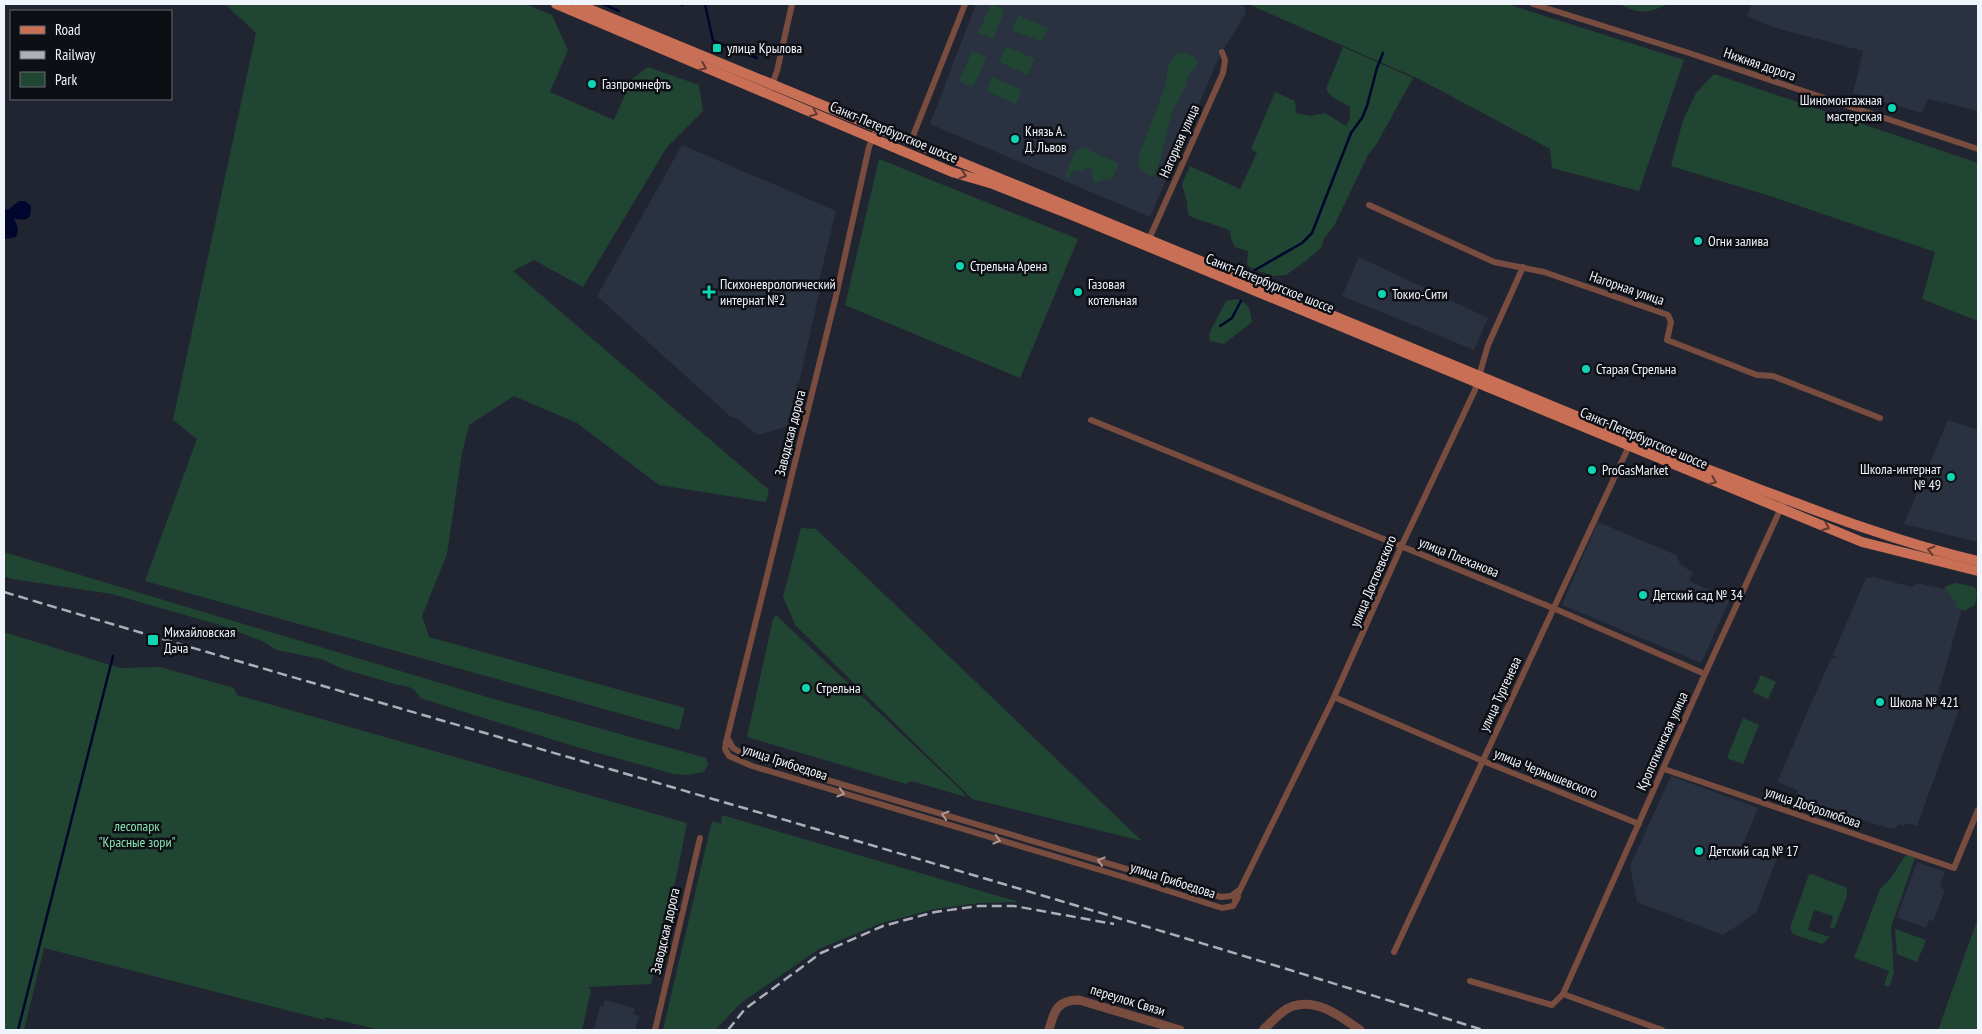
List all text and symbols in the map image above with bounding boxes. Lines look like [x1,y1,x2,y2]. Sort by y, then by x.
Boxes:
legend [10,10,172,100]
text: Road [55,20,81,39]
place label: улица Крылова [727,39,802,57]
marker: улица Крылова [711,42,723,54]
street label: Нижняя дорога [1722,43,1798,85]
text: Railway [55,45,96,64]
one-way arrow [698,60,707,71]
text: Park [55,70,77,89]
place label: Газпромнефть [602,75,671,93]
marker: Газпромнефть [586,78,598,90]
place label: Шиномонтажная мастерская [1800,91,1882,125]
street label: Санкт-Петербургское шоссе [828,97,961,167]
street label: Нагорная улица [1155,102,1203,180]
marker: Шиномонтажная мастерская [1886,102,1898,114]
one-way arrow [809,107,817,117]
place label: Князь А. Д. Львов [1025,122,1067,156]
marker: Князь А. Д. Львов [1009,133,1021,145]
one-way arrow [959,170,967,180]
place label: Огни залива [1708,232,1769,250]
marker: Огни залива [1692,235,1704,247]
street label: Санкт-Петербургское шоссе [1203,249,1337,317]
place label: Стрельна Арена [970,257,1047,275]
marker: Стрельна Арена [954,260,966,272]
street label: Нагорная улица [1587,267,1667,309]
place label: Психоневрологический интернат №2 [720,275,836,309]
place label: Газовая котельная [1088,275,1137,309]
marker: Психоневрологический интернат №2 [702,285,716,299]
place label: Токио-Сити [1392,285,1448,303]
marker: Газовая котельная [1072,286,1084,298]
marker: Токио-Сити [1376,288,1388,300]
place label: Старая Стрельна [1596,360,1676,378]
marker: Старая Стрельна [1580,363,1592,375]
street label: Заводская дорога [771,388,809,478]
street label: Санкт-Петербургское шоссе [1578,403,1711,473]
place label: Школа-интернат № 49 [1860,460,1942,494]
place label: ProGasMarket [1602,461,1668,479]
marker: ProGasMarket [1586,464,1598,476]
marker: Школа-интернат № 49 [1945,471,1957,483]
one-way arrow [1709,475,1717,485]
one-way arrow [1821,521,1830,532]
street label: улица Достоевского [1346,532,1400,630]
street label: улица Плеханова [1416,533,1502,581]
one-way arrow [1926,545,1935,556]
place label: Детский сад № 34 [1653,586,1744,604]
marker: Детский сад № 34 [1637,589,1649,601]
place label: Михайловская Дача [164,623,235,657]
marker: Михайловская Дача [146,633,160,647]
street label: улица Тургенева [1475,654,1525,734]
place label: Стрельна [816,679,860,697]
marker: Стрельна [800,682,812,694]
street label: Кропоткинская улица [1632,689,1692,793]
place label: Школа № 421 [1890,693,1959,711]
marker: Школа № 421 [1874,696,1886,708]
street label: улица Грибоедова [740,740,830,784]
street label: улица Чернышевского [1492,744,1600,802]
street label: улица Добролюбова [1763,782,1863,832]
one-way arrow [837,788,845,798]
one-way arrow [941,811,949,821]
park label: лесопарк "Красные зори" [98,817,176,851]
one-way arrow [992,834,1001,844]
place label: Детский сад № 17 [1709,842,1799,860]
marker: Детский сад № 17 [1693,845,1705,857]
one-way arrow [1097,857,1105,867]
street label: улица Грибоедова [1128,858,1218,902]
street label: Заводская дорога [646,886,684,976]
street label: переулок Связи [1088,980,1168,1020]

